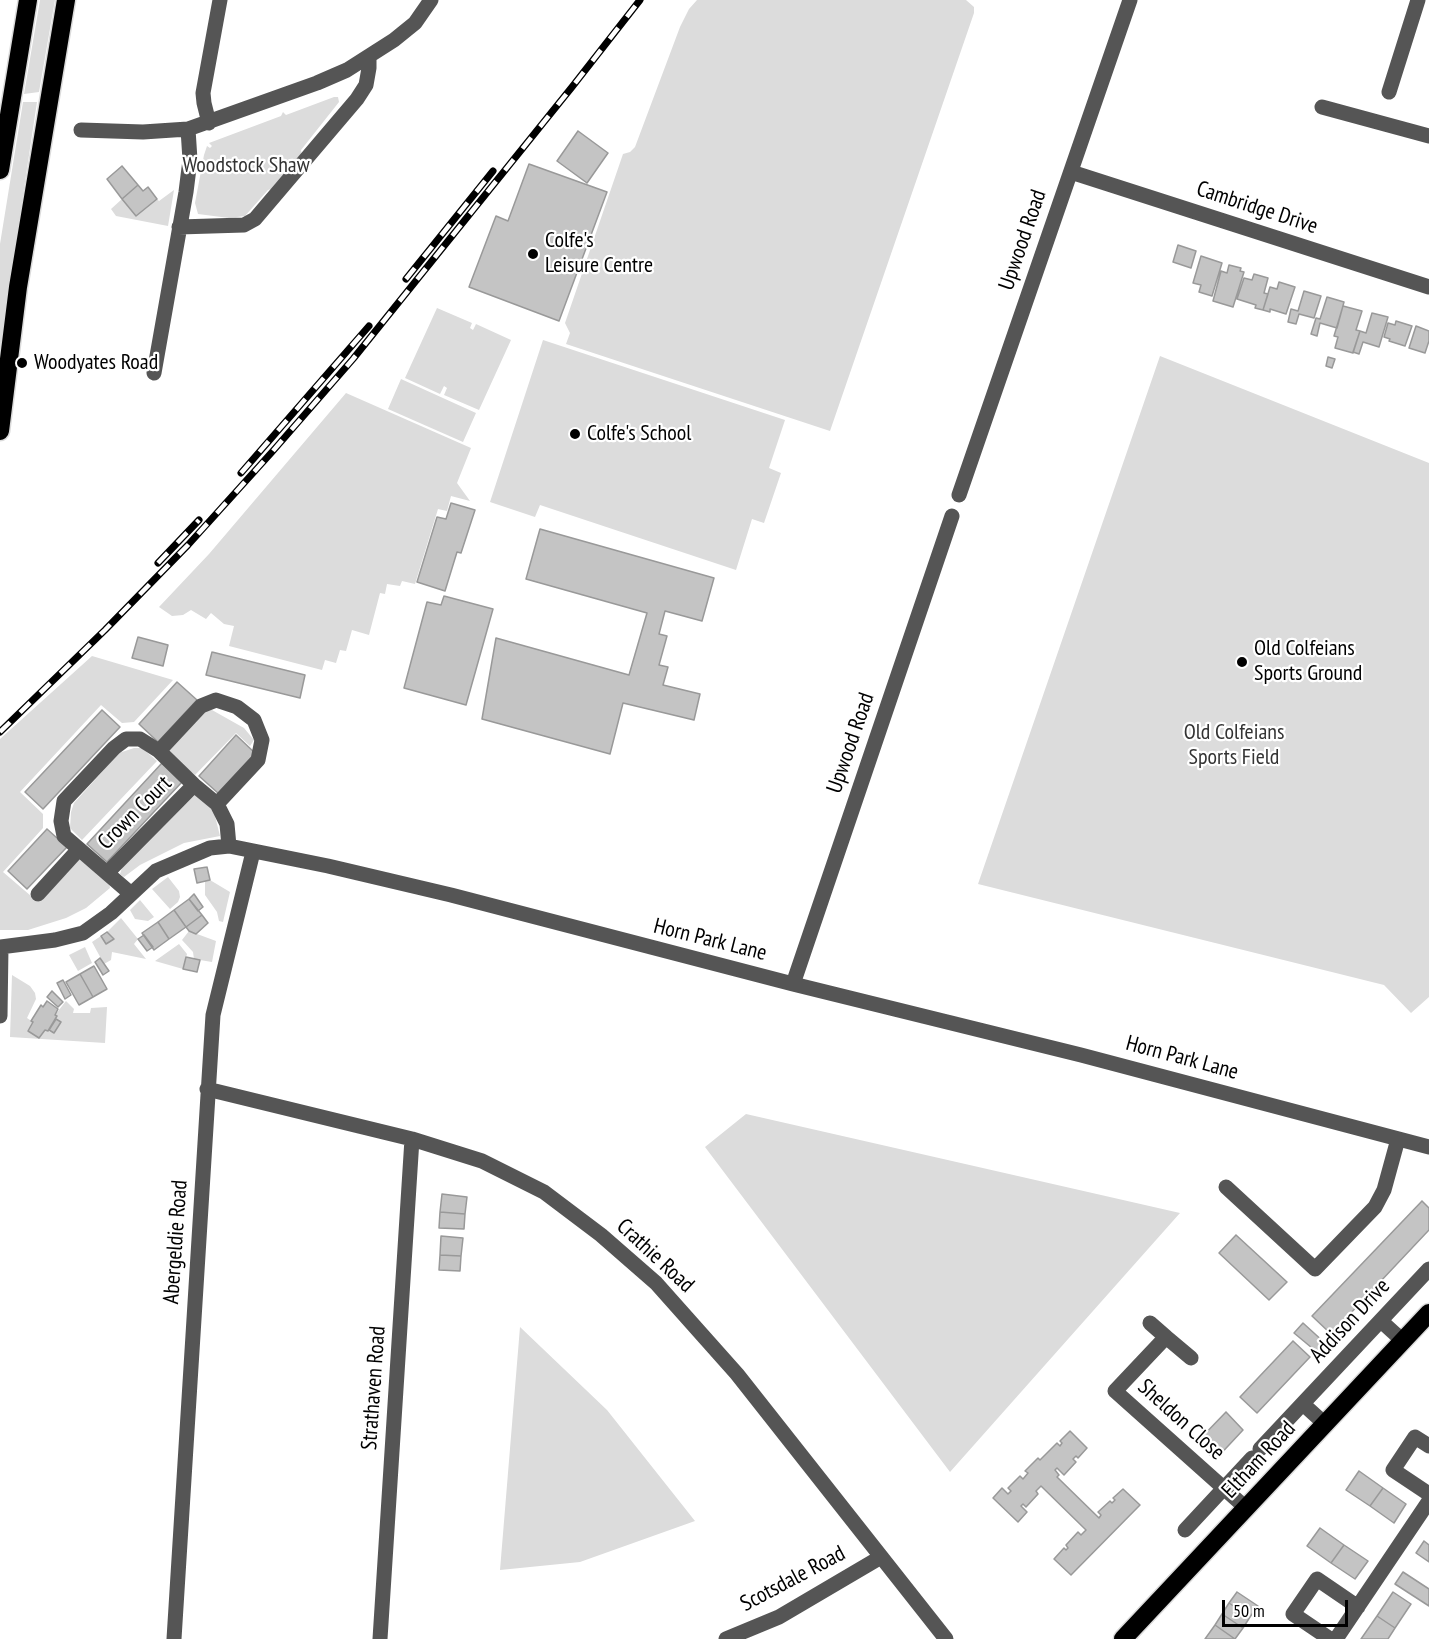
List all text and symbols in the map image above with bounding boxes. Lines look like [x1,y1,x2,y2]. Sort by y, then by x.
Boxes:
park label: Woodstock Shaw [182,153,310,179]
street label: Cambridge Drive [1193,176,1321,240]
street label: Upwood Road [994,186,1052,294]
place label: Colfe's Leisure Centre [545,228,653,280]
marker: Colfe's Leisure Centre [526,247,540,261]
place label: Woodyates Road [34,350,158,376]
marker: Woodyates Road [15,356,29,370]
place label: Colfe's School [587,421,691,447]
marker: Colfe's School [568,427,582,441]
place label: Old Colfeians Sports Ground [1254,636,1362,688]
marker: Old Colfeians Sports Ground [1235,655,1249,669]
street label: Upwood Road [822,689,880,797]
park label: Old Colfeians Sports Field [1184,720,1284,772]
street label: Crown Court [93,771,177,855]
street label: Horn Park Lane [651,913,769,967]
street label: Horn Park Lane [1123,1030,1241,1086]
street label: Abergeldie Road [158,1179,194,1305]
street label: Crathie Road [611,1213,699,1299]
street label: Addison Drive [1304,1273,1396,1369]
street label: Strathaven Road [356,1325,392,1451]
street label: Sheldon Close [1132,1374,1230,1466]
street label: Eltham Road [1217,1416,1301,1504]
street label: Scotsdale Road [736,1540,850,1618]
scale bar [1225,1588,1351,1626]
text: 50 m [1233,1599,1265,1622]

